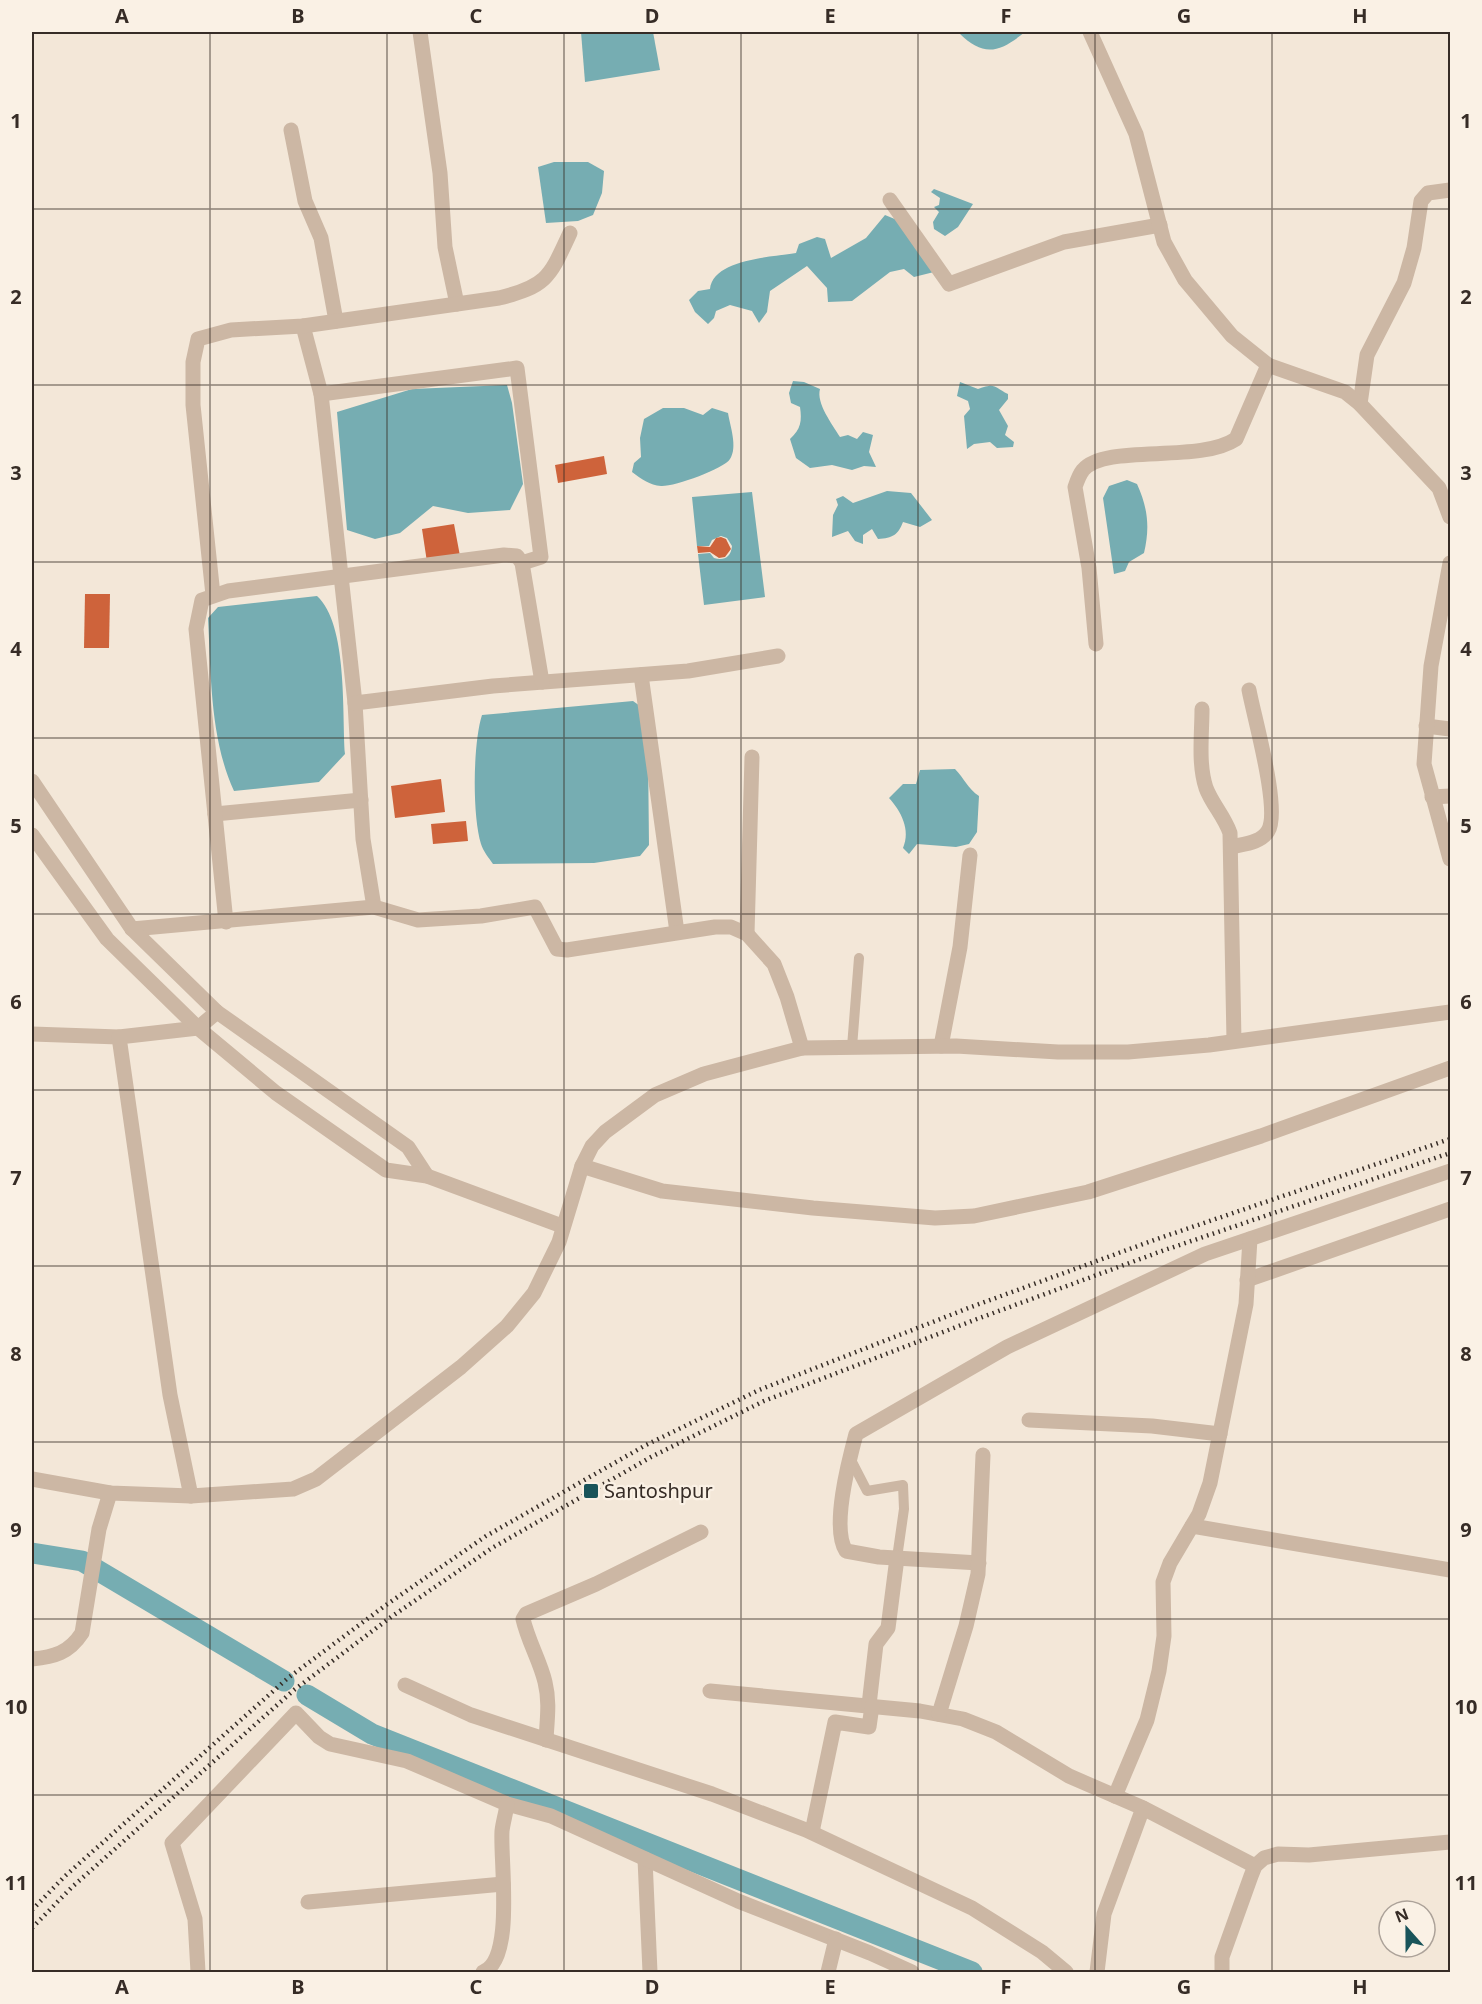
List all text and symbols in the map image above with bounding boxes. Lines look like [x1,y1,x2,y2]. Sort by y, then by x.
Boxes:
text: A [115,2,129,29]
text: B [291,2,305,29]
text: C [470,2,483,29]
text: D [645,2,659,29]
text: E [824,2,836,29]
text: F [1001,2,1011,29]
text: G [1177,2,1191,29]
text: H [1352,2,1368,29]
text: 1 [10,107,22,134]
text: 1 [1460,107,1472,134]
text: 2 [10,283,22,310]
text: 2 [1460,283,1472,310]
text: 3 [10,459,22,486]
text: 3 [1460,459,1472,486]
text: 4 [10,635,22,662]
text: 4 [1460,635,1472,662]
text: 5 [10,812,22,839]
text: 5 [1460,812,1472,839]
text: 6 [10,988,22,1015]
text: 6 [1460,988,1472,1015]
text: 7 [10,1164,22,1191]
text: 7 [1460,1164,1472,1191]
text: 8 [10,1340,22,1367]
text: 8 [1460,1340,1472,1367]
place label: Santoshpur [604,1477,713,1504]
marker: Santoshpur [582,1482,600,1500]
text: 9 [10,1516,22,1543]
text: 9 [1460,1516,1472,1543]
text: 10 [5,1693,27,1720]
text: 10 [1455,1693,1477,1720]
text: 11 [5,1869,27,1896]
text: 11 [1455,1869,1477,1896]
north arrow [1377,1899,1437,1959]
text: N [1392,1902,1412,1928]
text: A [115,1973,129,2000]
text: B [291,1973,305,2000]
text: C [470,1973,483,2000]
text: D [645,1973,659,2000]
text: E [824,1973,836,2000]
text: F [1001,1973,1011,2000]
text: G [1177,1973,1191,2000]
text: H [1352,1973,1368,2000]

